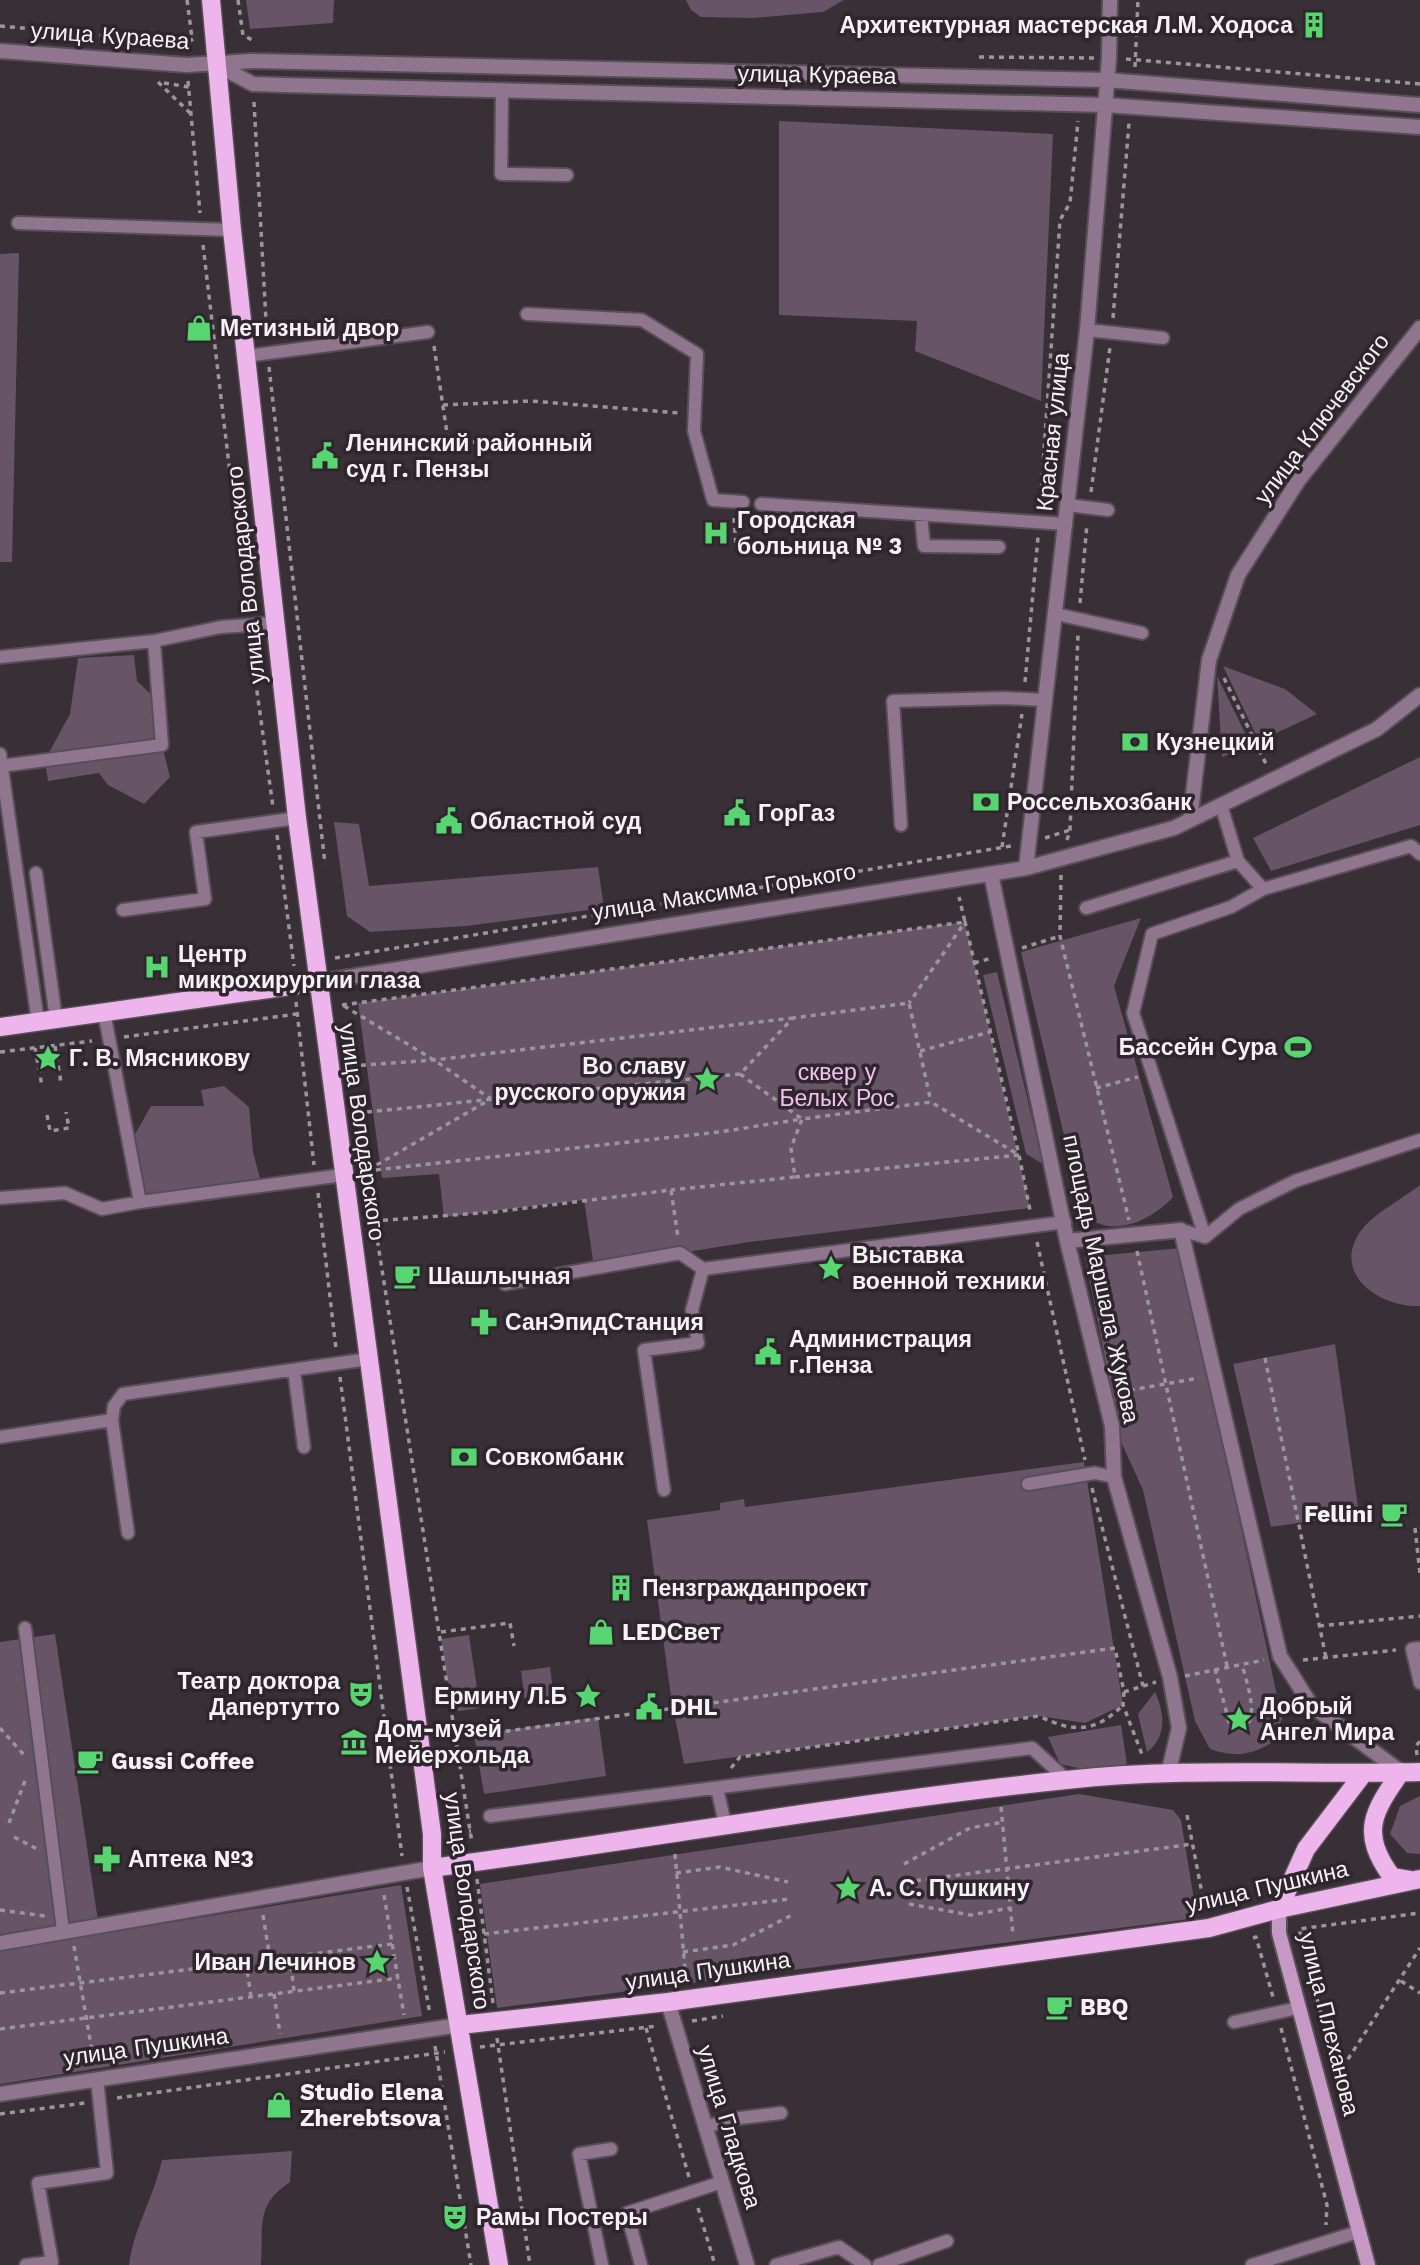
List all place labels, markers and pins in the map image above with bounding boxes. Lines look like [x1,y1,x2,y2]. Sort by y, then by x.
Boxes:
building icon: Архитектурная мастерская Л.М. Ходоса [1299,10,1329,40]
place label: Архитектурная мастерская Л.М. Ходоса [839,12,1293,39]
shop icon: Метизный двор [184,313,214,343]
place label: Метизный двор [220,315,399,342]
place label: Ленинский районный суд г. Пензы [346,430,593,483]
public building icon: Ленинский районный суд г. Пензы [310,441,340,471]
place label: Городская больница № 3 [737,507,902,560]
hospital icon: Городская больница № 3 [701,518,731,548]
bank icon: Кузнецкий [1120,727,1150,757]
place label: Кузнецкий [1156,729,1275,756]
bank icon: Россельхозбанк [971,787,1001,817]
place label: Россельхозбанк [1007,789,1192,816]
public building icon: ГорГаз [722,798,752,828]
place label: ГорГаз [758,800,835,827]
public building icon: Областной суд [434,806,464,836]
place label: Областной суд [470,808,642,835]
place label: Центр микрохирургии глаза [178,941,421,994]
hospital icon: Центр микрохирургии глаза [142,952,172,982]
sports icon: Бассейн Сура [1283,1032,1313,1062]
place label: Бассейн Сура [1119,1034,1277,1061]
place icon: Г. В. Мясникову [33,1043,63,1073]
place label: Г. В. Мясникову [69,1045,250,1072]
place label: Во славу русского оружия [495,1053,686,1106]
place icon: Во славу русского оружия [692,1064,722,1094]
place label: Выставка военной техники [852,1242,1045,1295]
place icon: Выставка военной техники [816,1253,846,1283]
cafe icon: Шашлычная [392,1261,422,1291]
place label: Шашлычная [428,1263,571,1290]
pharmacy icon: СанЭпидСтанция [469,1307,499,1337]
place label: СанЭпидСтанция [505,1309,704,1336]
place label: Администрация г.Пенза [789,1326,972,1379]
public building icon: Администрация г.Пенза [753,1337,783,1367]
bank icon: Совкомбанк [449,1442,479,1472]
place label: Совкомбанк [485,1444,624,1471]
cafe icon: Fellini [1379,1499,1409,1529]
place label: Fellini [1304,1501,1373,1528]
building icon: Пензгражданпроект [606,1573,636,1603]
place label: Пензгражданпроект [642,1575,868,1602]
shop icon: LEDСвет [586,1617,616,1647]
place label: LEDСвет [622,1619,721,1646]
place label: Театр доктора Дапертутто [178,1668,340,1721]
theatre icon: Театр доктора Дапертутто [346,1679,376,1709]
place icon: Ермину Л.Б [573,1681,603,1711]
place label: Ермину Л.Б [434,1683,567,1710]
public building icon: DHL [634,1692,664,1722]
place label: Добрый Ангел Мира [1260,1693,1394,1746]
place label: DHL [670,1694,718,1721]
place icon: Добрый Ангел Мира [1224,1704,1254,1734]
place label: Дом-музей Мейерхольда [375,1716,530,1769]
museum icon: Дом-музей Мейерхольда [339,1727,369,1757]
cafe icon: Gussi Coffee [75,1746,105,1776]
place label: Gussi Coffee [111,1748,254,1775]
pharmacy icon: Аптека №3 [92,1844,122,1874]
place label: Аптека №3 [128,1846,254,1873]
place icon: А. С. Пушкину [833,1873,863,1903]
place label: А. С. Пушкину [869,1875,1030,1902]
place icon: Иван Лечинов [362,1947,392,1977]
place label: Иван Лечинов [194,1949,356,1976]
cafe icon: BBQ [1044,1992,1074,2022]
place label: BBQ [1080,1994,1128,2021]
place label: Studio Elena Zherebtsova [300,2079,444,2132]
shop icon: Studio Elena Zherebtsova [264,2090,294,2120]
theatre icon: Рамы Постеры [440,2202,470,2232]
place label: Рамы Постеры [476,2204,648,2231]

